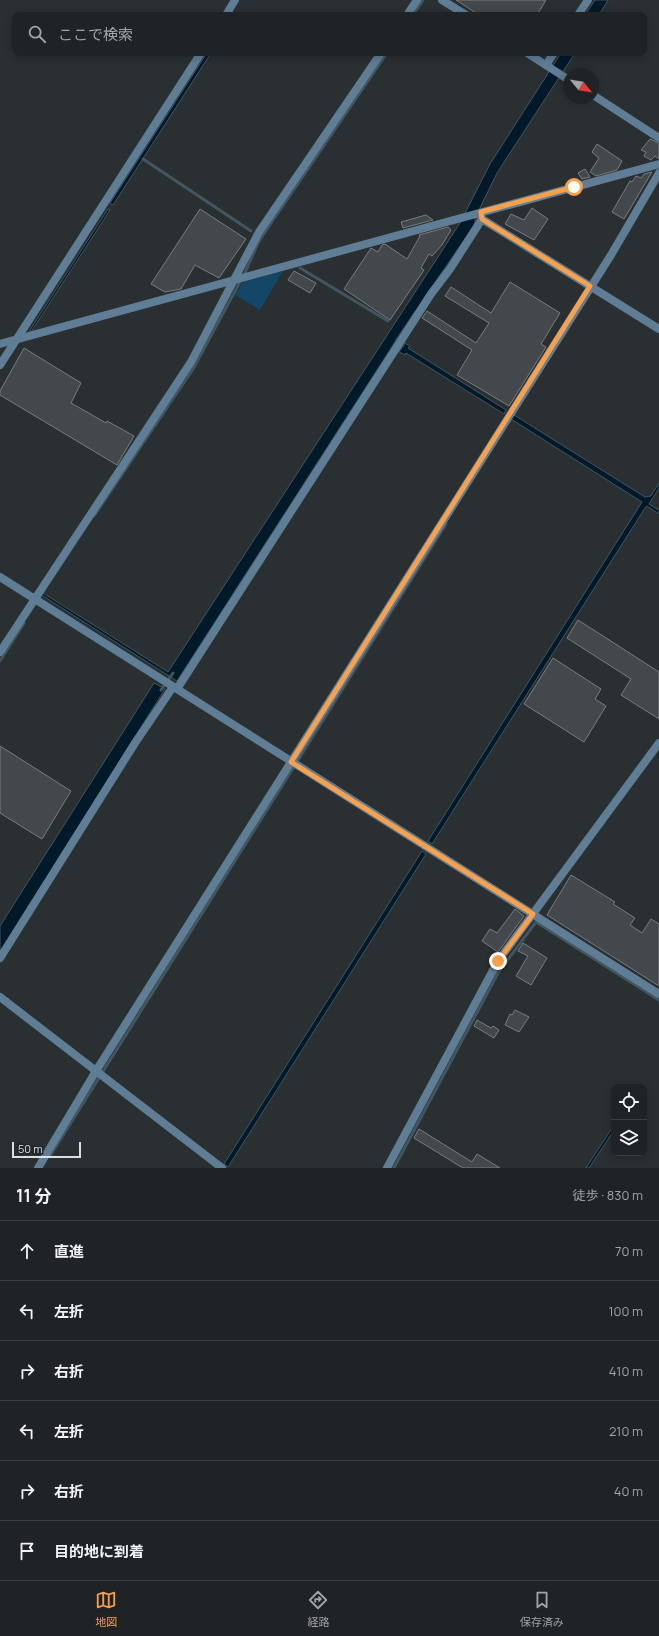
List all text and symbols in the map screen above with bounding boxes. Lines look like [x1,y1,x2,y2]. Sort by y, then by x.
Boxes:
search box [12,12,647,56]
icon: search [26,23,48,45]
text: ここで検索 [58,24,133,45]
north arrow [563,68,599,104]
route start [565,178,583,196]
route end [489,952,507,970]
map controls [611,1084,647,1156]
button: locate [611,1084,647,1120]
button: layers [611,1120,647,1156]
scale bar [12,1140,81,1159]
text: 50 m [18,1141,43,1156]
text: 11 分 [16,1184,51,1207]
text: 徒歩 · 830 m [573,1186,643,1204]
icon: ahead [16,1240,38,1262]
text: 直進 [54,1241,84,1262]
text: 70 m [615,1242,643,1260]
icon: left [16,1300,38,1322]
text: 左折 [54,1301,84,1322]
text: 100 m [608,1302,643,1320]
icon: right [16,1360,38,1382]
text: 右折 [54,1361,84,1382]
text: 410 m [609,1362,643,1380]
icon: left [16,1420,38,1442]
text: 左折 [54,1421,84,1442]
text: 210 m [609,1422,643,1440]
icon: right [16,1480,38,1502]
text: 右折 [54,1481,84,1502]
text: 40 m [614,1482,643,1500]
icon: arrive [16,1540,38,1562]
text: 目的地に到着 [54,1541,144,1562]
tab: 地図 [95,1589,117,1629]
tab: 経路 [307,1589,329,1629]
tab: 保存済み [520,1589,564,1629]

